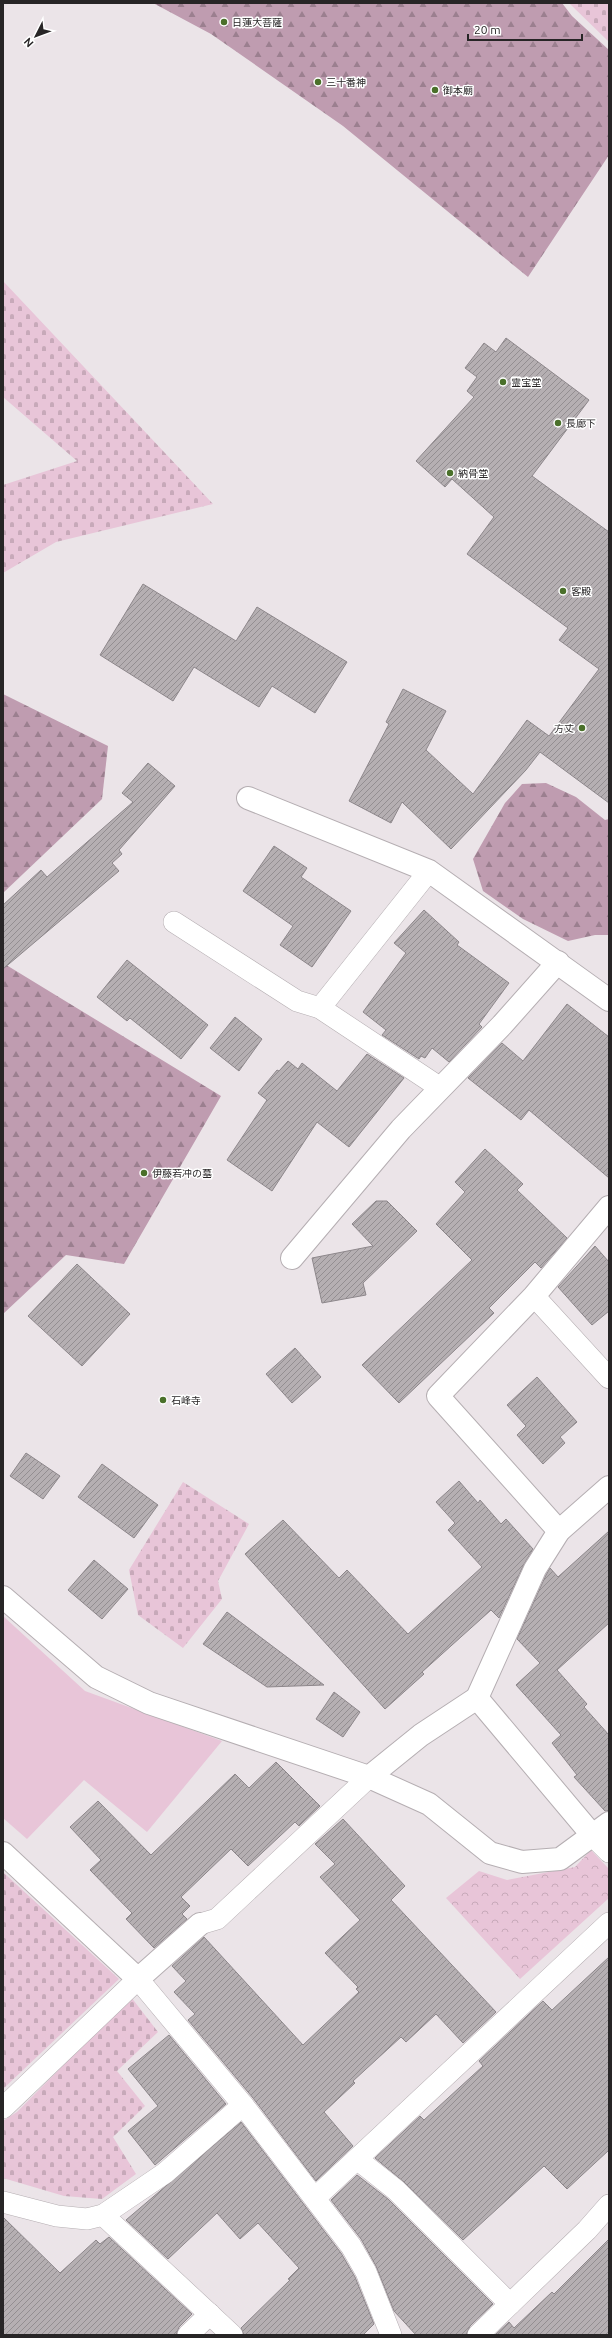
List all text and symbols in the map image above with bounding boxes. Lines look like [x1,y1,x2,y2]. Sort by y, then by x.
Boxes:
north arrow [16,16,56,56]
scale bar [468,16,582,42]
marker: 日蓮大菩薩 [219,17,229,27]
place label: 日蓮大菩薩 [232,17,282,28]
text: 20 m [474,23,501,36]
text: N [21,36,36,50]
marker: 三十番神 [313,77,323,87]
place label: 三十番神 [326,77,366,88]
marker: 御本廟 [430,85,440,95]
place label: 御本廟 [443,85,473,96]
marker: 霊宝堂 [498,377,508,387]
place label: 霊宝堂 [511,377,541,388]
marker: 長廊下 [553,418,563,428]
place label: 長廊下 [566,418,596,429]
marker: 納骨堂 [445,468,455,478]
place label: 納骨堂 [458,468,488,479]
marker: 客殿 [558,586,568,596]
place label: 客殿 [571,586,591,597]
place label: 方丈 [554,723,574,734]
marker: 方丈 [577,723,587,733]
marker: 伊藤若冲の墓 [139,1168,149,1178]
place label: 伊藤若冲の墓 [152,1168,212,1179]
marker: 石峰寺 [158,1395,168,1405]
place label: 石峰寺 [171,1395,201,1406]

